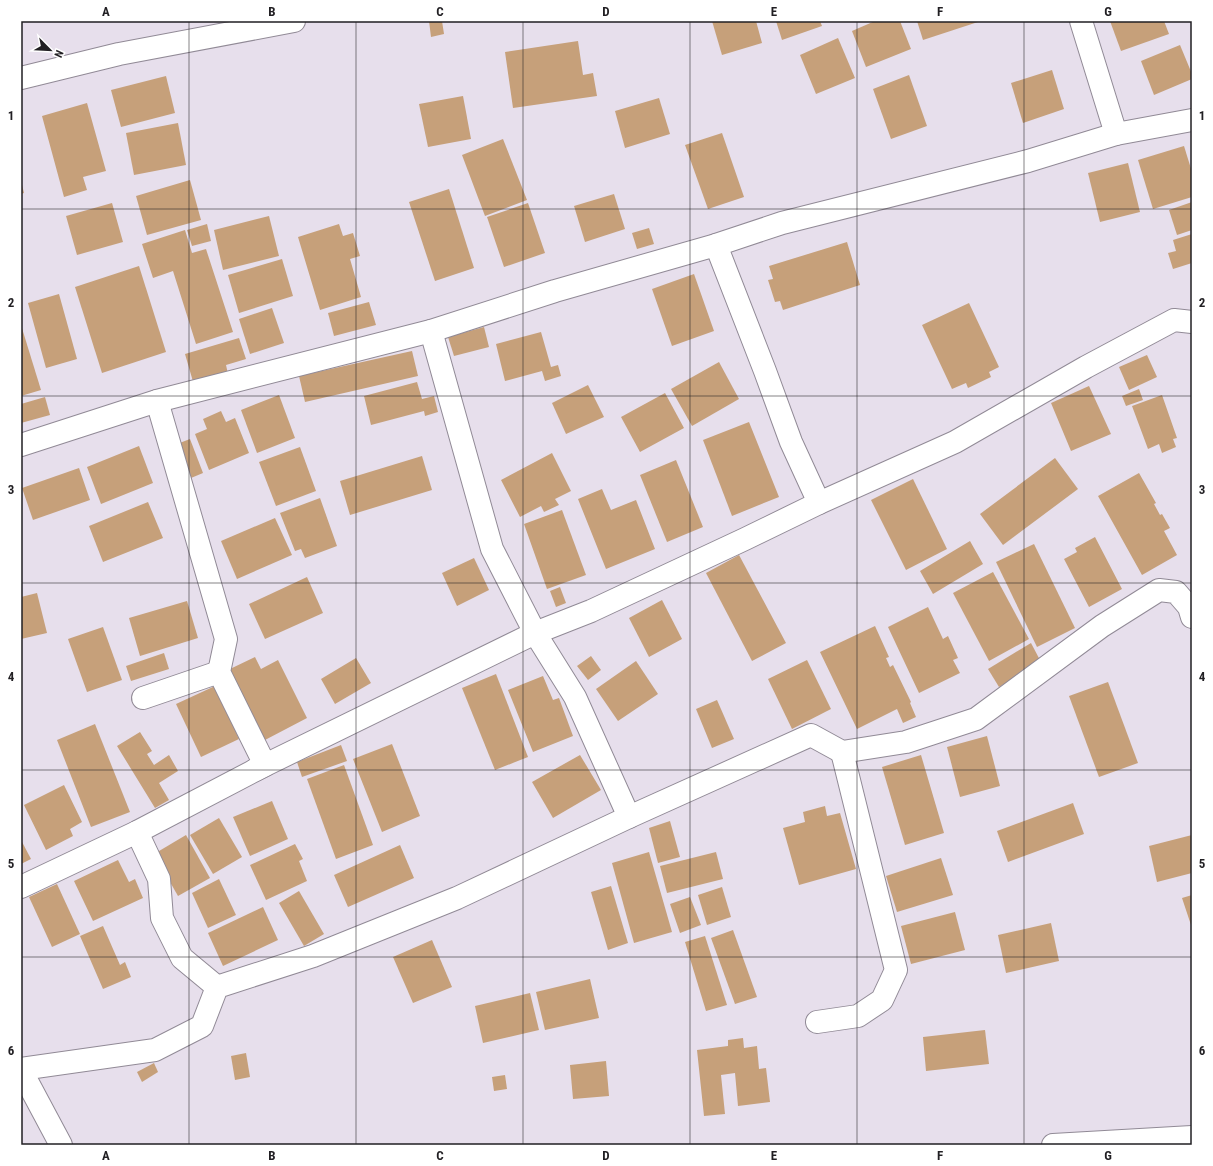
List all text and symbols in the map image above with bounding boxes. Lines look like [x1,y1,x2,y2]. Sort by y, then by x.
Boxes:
text: A [102,4,110,19]
text: B [268,4,276,19]
text: C [436,4,444,19]
text: D [602,4,610,19]
text: E [771,4,778,19]
text: F [937,4,943,19]
text: G [1104,4,1112,19]
north arrow [30,30,70,70]
text: N [51,48,66,60]
text: 1 [8,108,14,123]
text: 1 [1199,108,1205,123]
text: 2 [8,295,15,310]
text: 2 [1199,295,1206,310]
text: 3 [8,482,14,497]
text: 3 [1199,482,1205,497]
text: 4 [8,669,15,684]
text: 4 [1199,669,1206,684]
text: 5 [8,856,15,871]
text: 5 [1199,856,1206,871]
text: 6 [8,1043,15,1058]
text: 6 [1199,1043,1206,1058]
text: A [102,1148,110,1163]
text: B [268,1148,276,1163]
text: C [436,1148,444,1163]
text: D [602,1148,610,1163]
text: E [771,1148,778,1163]
text: F [937,1148,943,1163]
text: G [1104,1148,1112,1163]

